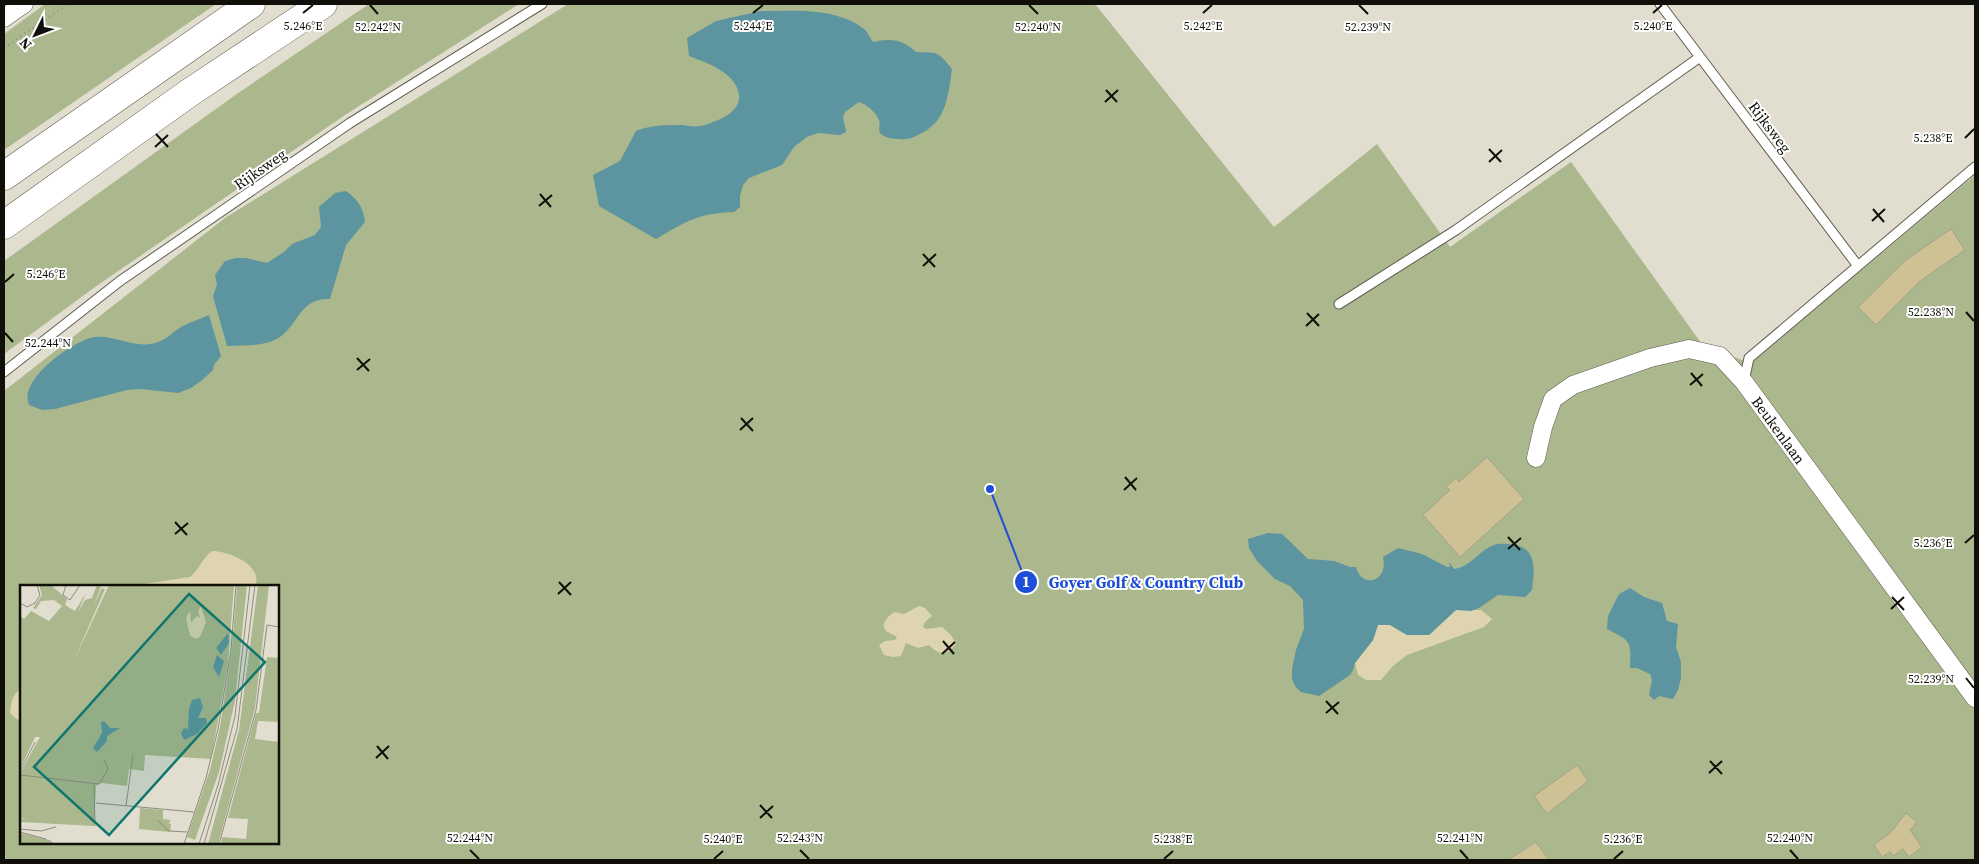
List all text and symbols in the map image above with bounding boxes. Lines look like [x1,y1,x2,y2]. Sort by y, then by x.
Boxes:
north arrow [10,10,60,60]
text: 5.246°E [284,18,322,34]
text: 5.244°E [734,18,772,34]
text: 5.242°E [1184,18,1222,34]
text: 5.240°E [1634,18,1672,34]
text: 52.242°N [355,19,401,35]
text: 52.240°N [1015,19,1061,35]
text: 52.239°N [1345,19,1391,35]
text: N [14,33,36,54]
street label: Rijksweg [1744,97,1796,157]
text: 5.238°E [1914,130,1952,146]
street label: Rijksweg [230,143,291,195]
text: 5.246°E [27,266,65,282]
text: 52.238°N [1908,304,1954,320]
text: 52.244°N [25,335,71,351]
street label: Beukenlaan [1747,392,1811,468]
text: 5.236°E [1914,535,1952,551]
callout: Goyer Golf & Country Club [1013,567,1253,598]
text: 1 [1022,571,1030,592]
text: Goyer Golf & Country Club [1049,571,1243,593]
inset map [20,585,279,844]
text: 52.239°N [1908,671,1954,687]
text: 52.244°N [447,830,493,846]
text: 52.243°N [777,830,823,846]
text: 52.241°N [1437,830,1483,846]
text: 52.240°N [1767,830,1813,846]
text: 5.240°E [704,831,742,847]
text: 5.238°E [1154,831,1192,847]
text: 5.236°E [1604,831,1642,847]

